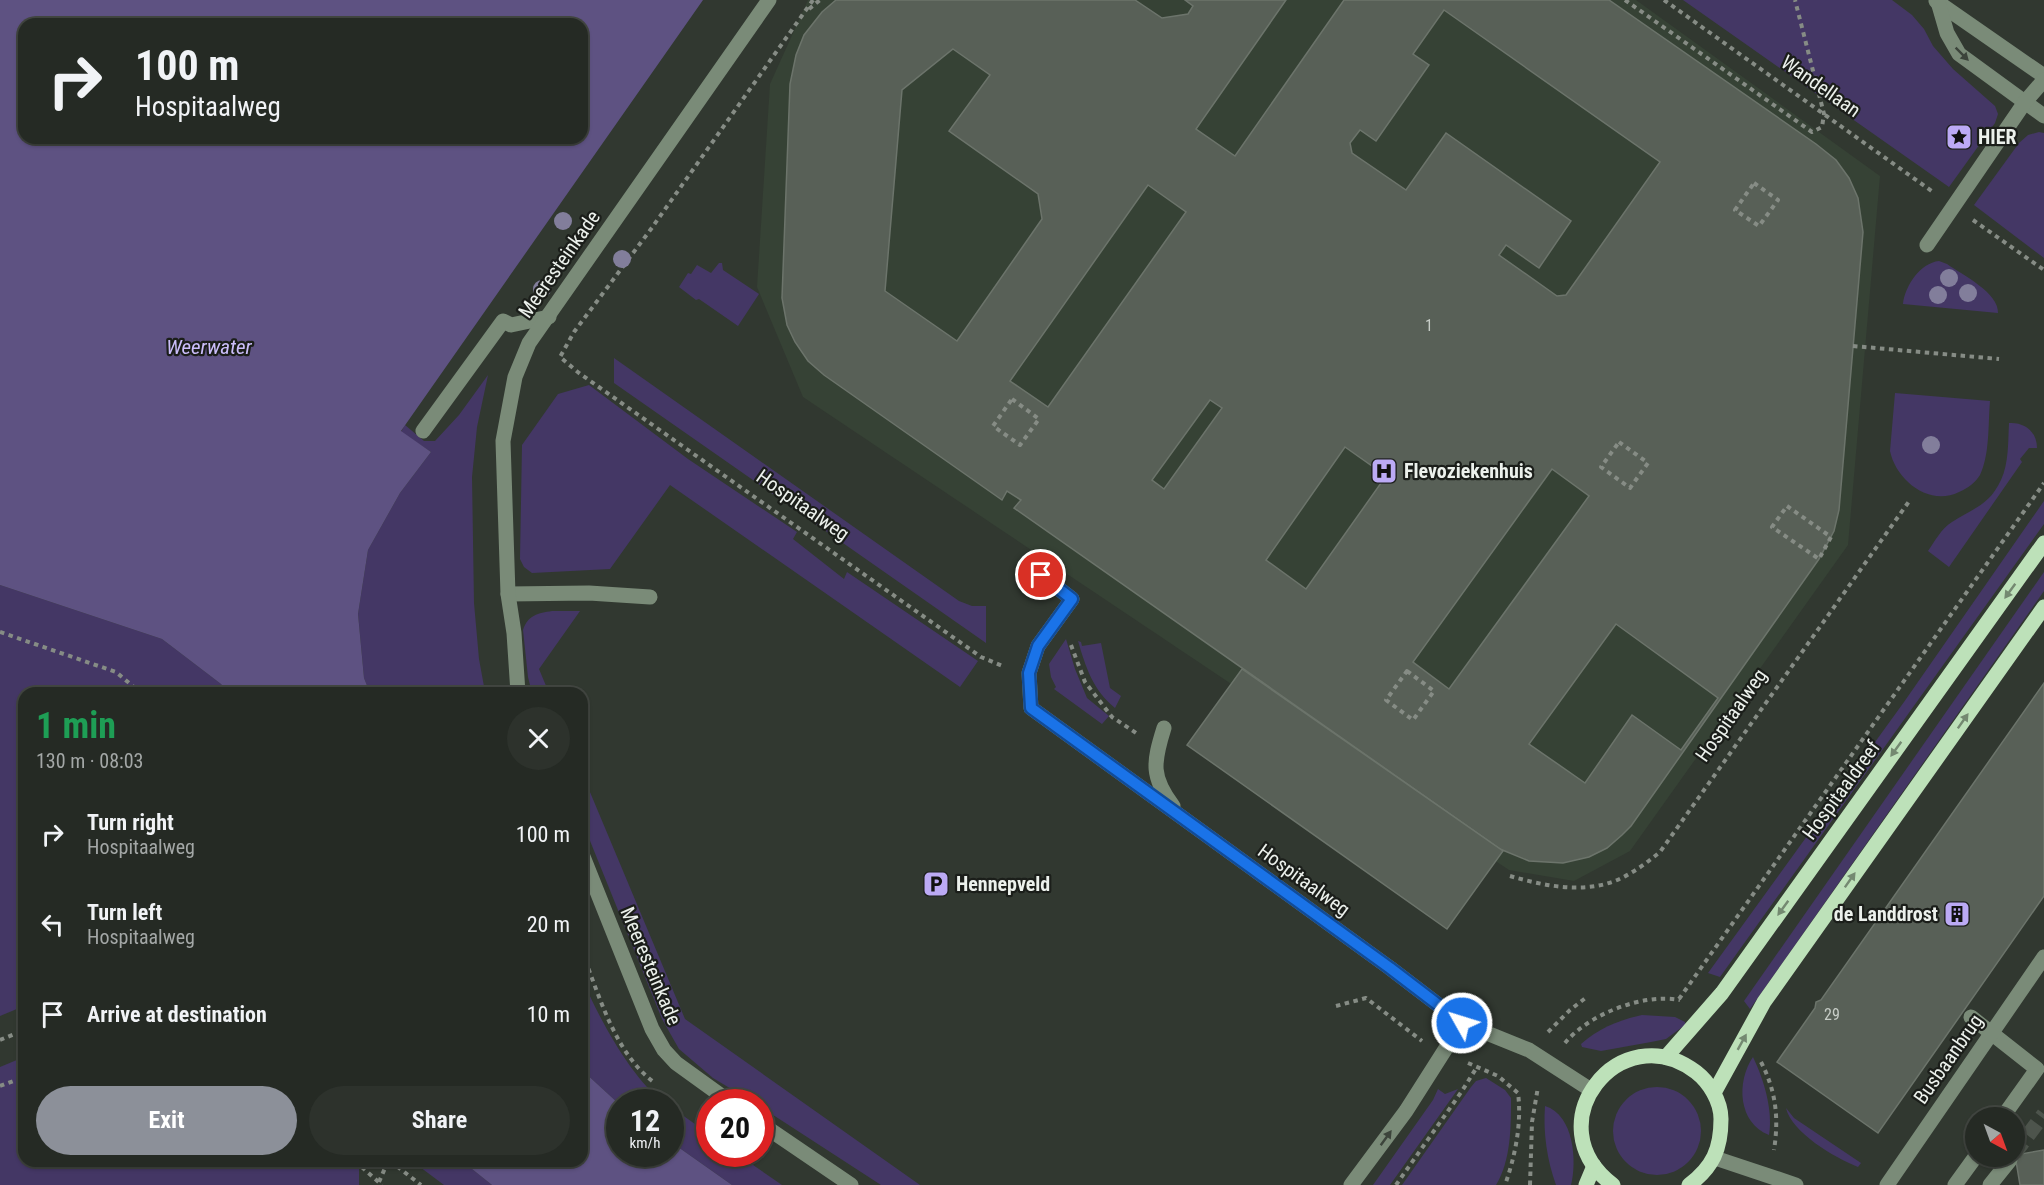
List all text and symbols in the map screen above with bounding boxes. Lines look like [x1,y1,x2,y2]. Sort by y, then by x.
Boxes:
text: 100 m [135,41,240,90]
icon: right [36,42,114,120]
one-way arrow [1955,47,1969,62]
street label: Wandellaan [1777,50,1865,122]
text: Hospitaalweg [135,91,281,123]
place icon: HIER [1944,122,1974,152]
place label: HIER [1978,125,2017,149]
street label: Meeresteinkade [513,206,605,322]
house number: 1 [1425,316,1433,335]
water label: Weerwater [166,335,253,359]
hospital icon: Flevoziekenhuis [1369,456,1399,486]
place label: Flevoziekenhuis [1404,459,1533,483]
street label: Hospitaalweg [752,464,854,546]
pin [1015,549,1066,600]
icon: arrive [1024,558,1057,591]
one-way arrow [2004,582,2016,598]
street label: Hospitaalweg [1690,664,1772,766]
text: 1 min [36,705,116,747]
button: close [507,707,570,770]
one-way arrow [1957,713,1969,729]
street label: Hospitaaldreef [1797,735,1885,844]
one-way arrow [1890,741,1902,757]
text: 130 m · 08:03 [36,749,143,773]
text: Turn right [87,810,174,835]
icon: right [36,818,69,851]
text: 100 m [516,822,570,847]
text: Hospitaalweg [87,835,195,859]
street label: Hospitaalweg [1253,839,1355,921]
parking icon: Hennepveld [921,869,951,899]
place label: Hennepveld [956,872,1050,896]
one-way arrow [1844,872,1856,888]
one-way arrow [1777,899,1789,915]
building icon: de Landdrost [1942,899,1972,929]
text: Turn left [87,900,162,925]
place label: de Landdrost [1834,902,1938,926]
street label: Meeresteinkade [615,903,687,1029]
icon: left [36,908,69,941]
text: 20 m [527,912,570,937]
text: Hospitaalweg [87,925,195,949]
position arrow [1430,991,1494,1055]
icon: arrive [36,998,69,1031]
text: Arrive at destination [87,1002,267,1027]
text: 10 m [527,1002,570,1027]
house number: 29 [1824,1005,1840,1024]
street label: Busbaanbrug [1908,1010,1988,1108]
one-way arrow [1737,1033,1747,1050]
button: Exit [36,1086,297,1155]
button: Share [309,1086,570,1155]
speed limit sign: 20 [696,1089,774,1167]
text: 12 [630,1103,660,1138]
north arrow [1965,1107,2025,1167]
map controls [1965,1107,2025,1167]
one-way arrow [1380,1130,1392,1146]
text: km/h [630,1134,660,1152]

